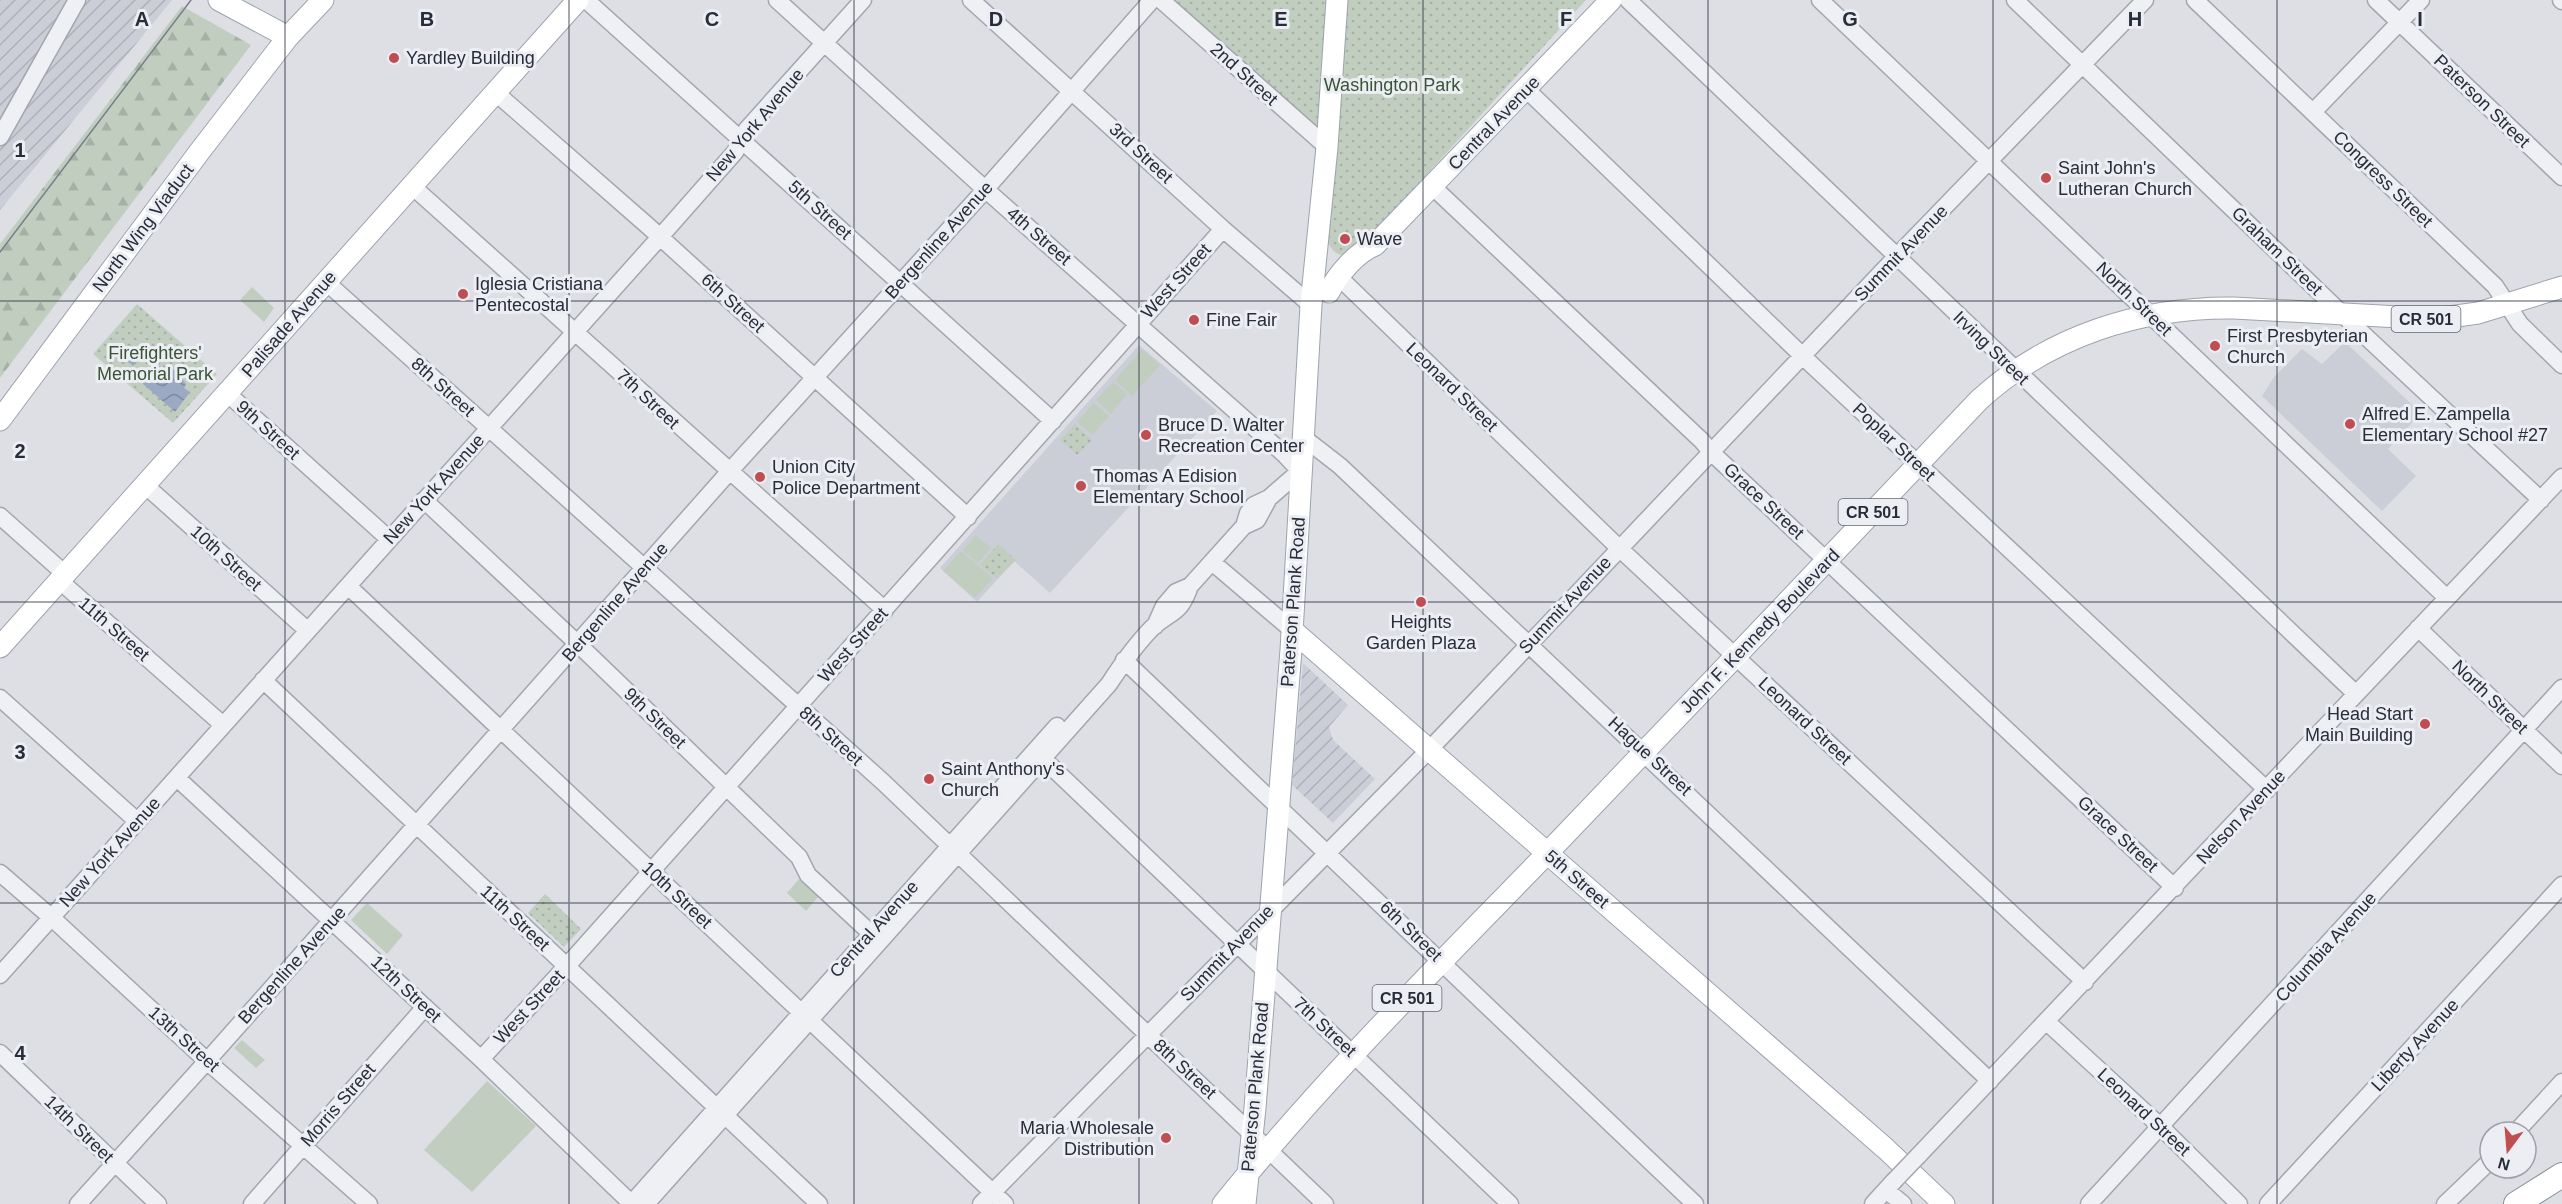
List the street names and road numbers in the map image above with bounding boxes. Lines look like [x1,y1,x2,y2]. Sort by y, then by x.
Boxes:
street label: 2nd Street [1206,39,1282,109]
street label: Paterson Street [2430,50,2534,152]
street label: New York Avenue [702,65,808,185]
street label: Central Avenue [1444,72,1544,174]
street label: 3rd Street [1105,119,1177,187]
street label: Congress Street [2329,127,2437,231]
street label: North Wing Viaduct [88,160,198,296]
street label: 5th Street [784,176,856,244]
street label: Bergenline Avenue [881,177,997,303]
street label: Summit Avenue [1850,201,1952,305]
street label: 4th Street [1003,203,1075,269]
street label: Graham Street [2228,203,2326,299]
street label: West Street [1137,239,1215,323]
street label: North Street [2092,258,2176,340]
street label: Palisade Avenue [238,267,340,381]
street label: 6th Street [697,269,769,337]
road number: CR 501 [2392,306,2460,332]
street label: Irving Street [1949,307,2033,389]
street label: Leonard Street [1402,338,1502,436]
street label: 8th Street [407,353,479,421]
street label: 7th Street [613,365,683,433]
street label: 9th Street [232,396,304,464]
street label: Poplar Street [1849,399,1939,485]
street label: New York Avenue [379,430,489,548]
street label: Grace Street [1720,459,1808,543]
road number: CR 501 [1838,499,1908,525]
street label: Paterson Plank Road [1277,516,1309,688]
street label: 10th Street [187,521,265,595]
street label: Bergenline Avenue [558,539,672,665]
street label: John F. Kennedy Boulevard [1676,545,1844,717]
street label: Summit Avenue [1515,552,1615,658]
street label: 11th Street [75,593,153,665]
street label: West Street [814,603,892,687]
street label: North Street [2448,656,2532,738]
street label: Leonard Street [1755,673,1855,769]
street label: 9th Street [620,684,690,752]
street label: 8th Street [795,702,867,770]
street label: Hague Street [1604,713,1696,799]
street label: Nelson Avenue [2193,766,2289,868]
street label: Grace Street [2074,792,2162,876]
street label: New York Avenue [55,793,165,911]
street label: 5th Street [1541,846,1613,912]
street label: 10th Street [638,858,716,932]
street label: Central Avenue [825,877,923,981]
street label: 11th Street [476,881,554,955]
street label: Columbia Avenue [2271,888,2381,1006]
street label: 6th Street [1376,897,1446,965]
street label: Summit Avenue [1176,901,1278,1005]
street label: Bergenline Avenue [234,902,350,1028]
street label: 12th Street [367,952,445,1026]
street label: West Street [490,966,568,1048]
road number: CR 501 [1372,985,1442,1011]
street label: 7th Street [1290,993,1360,1061]
street label: Liberty Avenue [2367,995,2463,1095]
street label: Paterson Plank Road [1238,1001,1272,1173]
street label: 13th Street [145,1002,223,1076]
street label: 8th Street [1150,1035,1220,1103]
street label: Morris Street [297,1060,379,1150]
street label: Leonard Street [2094,1064,2194,1160]
street label: 14th Street [40,1091,118,1167]

